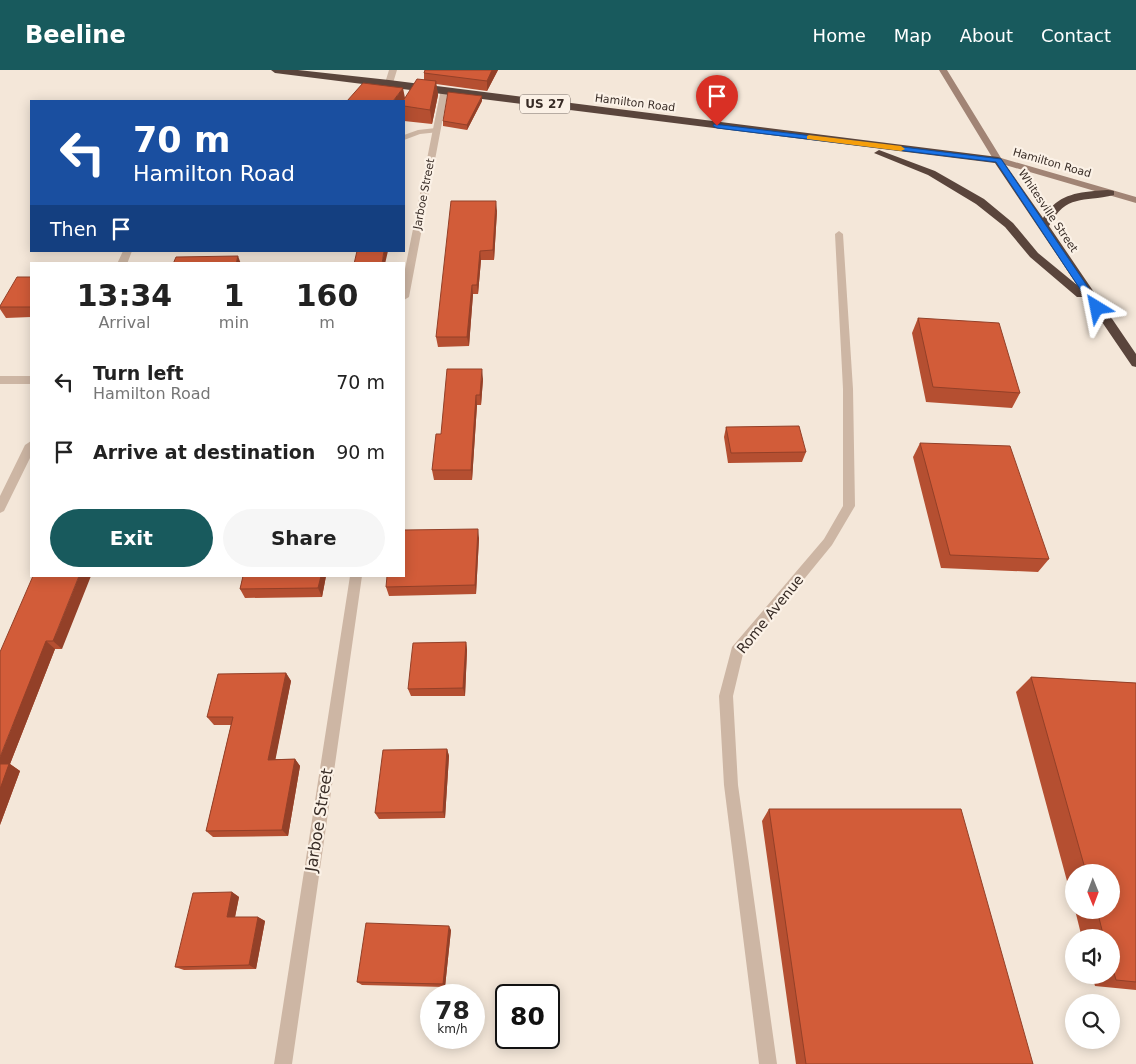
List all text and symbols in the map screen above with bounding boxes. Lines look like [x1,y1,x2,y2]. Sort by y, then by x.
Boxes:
text: Beeline [25,21,126,49]
text: Home [813,25,866,46]
text: Map [894,25,932,46]
text: About [960,25,1013,46]
text: Contact [1041,25,1111,46]
pin [696,75,738,126]
icon: arrive [703,82,731,110]
street label: Hamilton Road [594,92,676,114]
road number: US 27 [520,94,570,114]
icon: left [50,120,115,185]
text: 70 m [133,120,230,160]
street label: Hamilton Road [1011,146,1093,180]
street label: Jarboe Street [411,157,437,232]
text: Hamilton Road [133,161,295,186]
street label: Whitesville Street [1015,167,1081,255]
icon: arrive [107,215,135,243]
text: Then [50,218,97,240]
text: 13:34 [77,278,172,313]
text: 1 [223,278,244,313]
text: 160 [296,278,358,313]
position arrow [1070,281,1122,333]
text: Arrival [98,313,150,332]
text: min [219,313,249,332]
text: m [319,313,335,332]
text: Turn left [93,362,184,384]
icon: left [50,368,78,396]
text: 70 m [336,371,385,393]
text: Hamilton Road [93,384,211,403]
icon: arrive [50,438,78,466]
text: Arrive at destination [93,441,315,463]
text: 90 m [336,441,385,463]
button: Exit [50,509,213,567]
button: Share [223,509,385,567]
street label: Rome Avenue [733,572,807,656]
street label: Jarboe Street [301,767,337,874]
north arrow [1065,864,1120,919]
map controls [1065,864,1120,1049]
button: sound [1065,929,1120,984]
speed limit sign: 80 [495,984,560,1049]
button: search [1065,994,1120,1049]
text: 78 [435,996,470,1025]
text: km/h [437,1022,468,1036]

